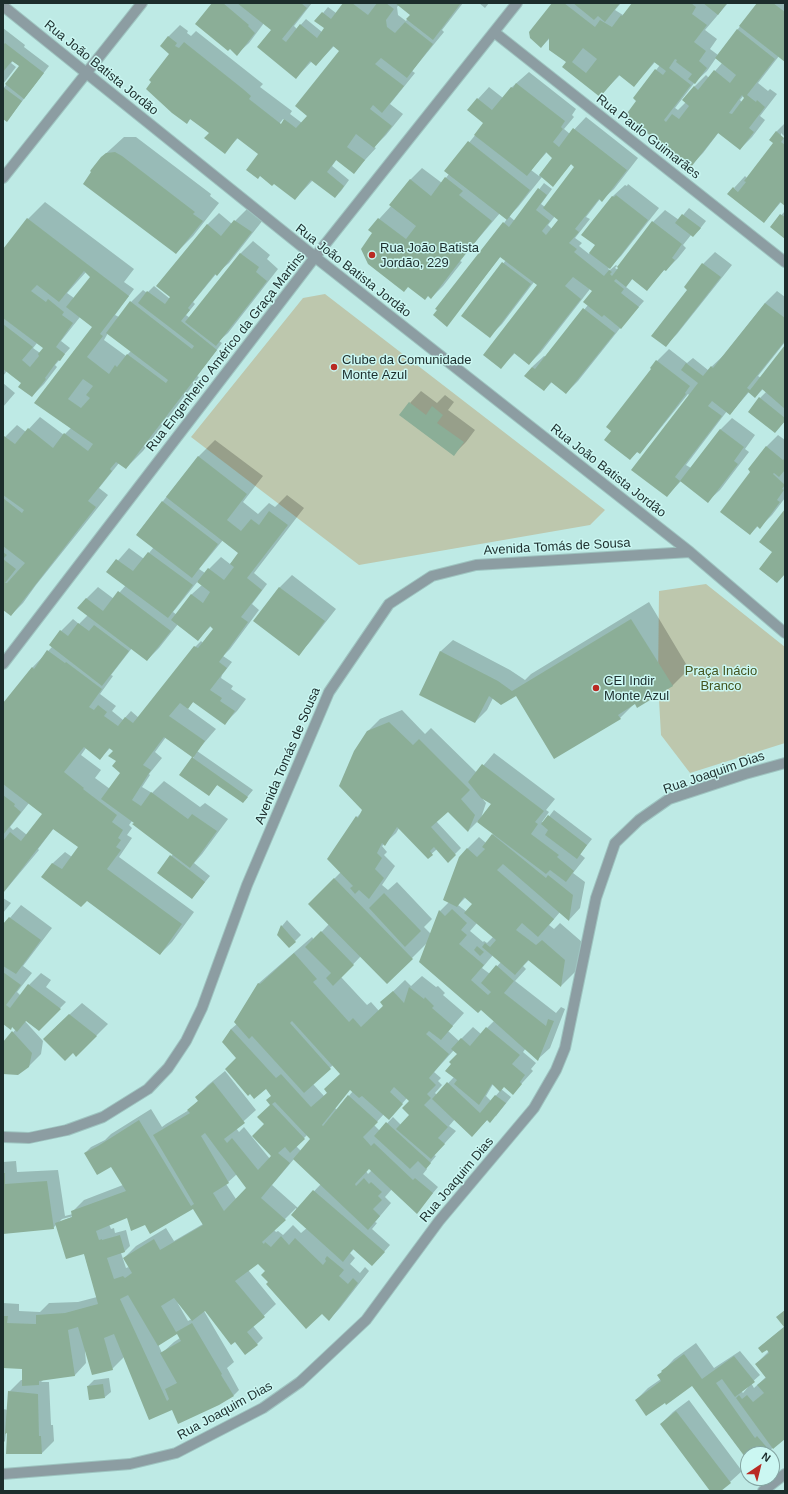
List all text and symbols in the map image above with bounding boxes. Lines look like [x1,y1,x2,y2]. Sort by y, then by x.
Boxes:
street label: Rua João Batista Jordão [41,17,161,119]
street label: Rua Paulo Guimarães [593,91,703,183]
street label: Rua João Batista Jordão [292,221,414,321]
place label: Rua João Batista Jordão, 229 [380,240,479,271]
street label: Rua Engenheiro Américo da Graça Martins [143,249,309,455]
marker: Rua João Batista Jordão, 229 [367,250,377,260]
place label: Clube da Comunidade Monte Azul [342,352,471,383]
marker: Clube da Comunidade Monte Azul [329,362,339,372]
street label: Rua João Batista Jordão [547,421,669,521]
street label: Avenida Tomás de Sousa [483,535,631,559]
park label: Praça Inácio Branco [685,663,757,694]
place label: CEI Indir Monte Azul [604,673,669,704]
marker: CEI Indir Monte Azul [591,683,601,693]
street label: Avenida Tomás de Sousa [252,685,324,827]
street label: Rua Joaquim Dias [661,748,767,798]
street label: Rua Joaquim Dias [417,1134,497,1226]
street label: Rua Joaquim Dias [175,1378,275,1444]
north arrow [740,1446,780,1486]
text: N [760,1450,773,1464]

